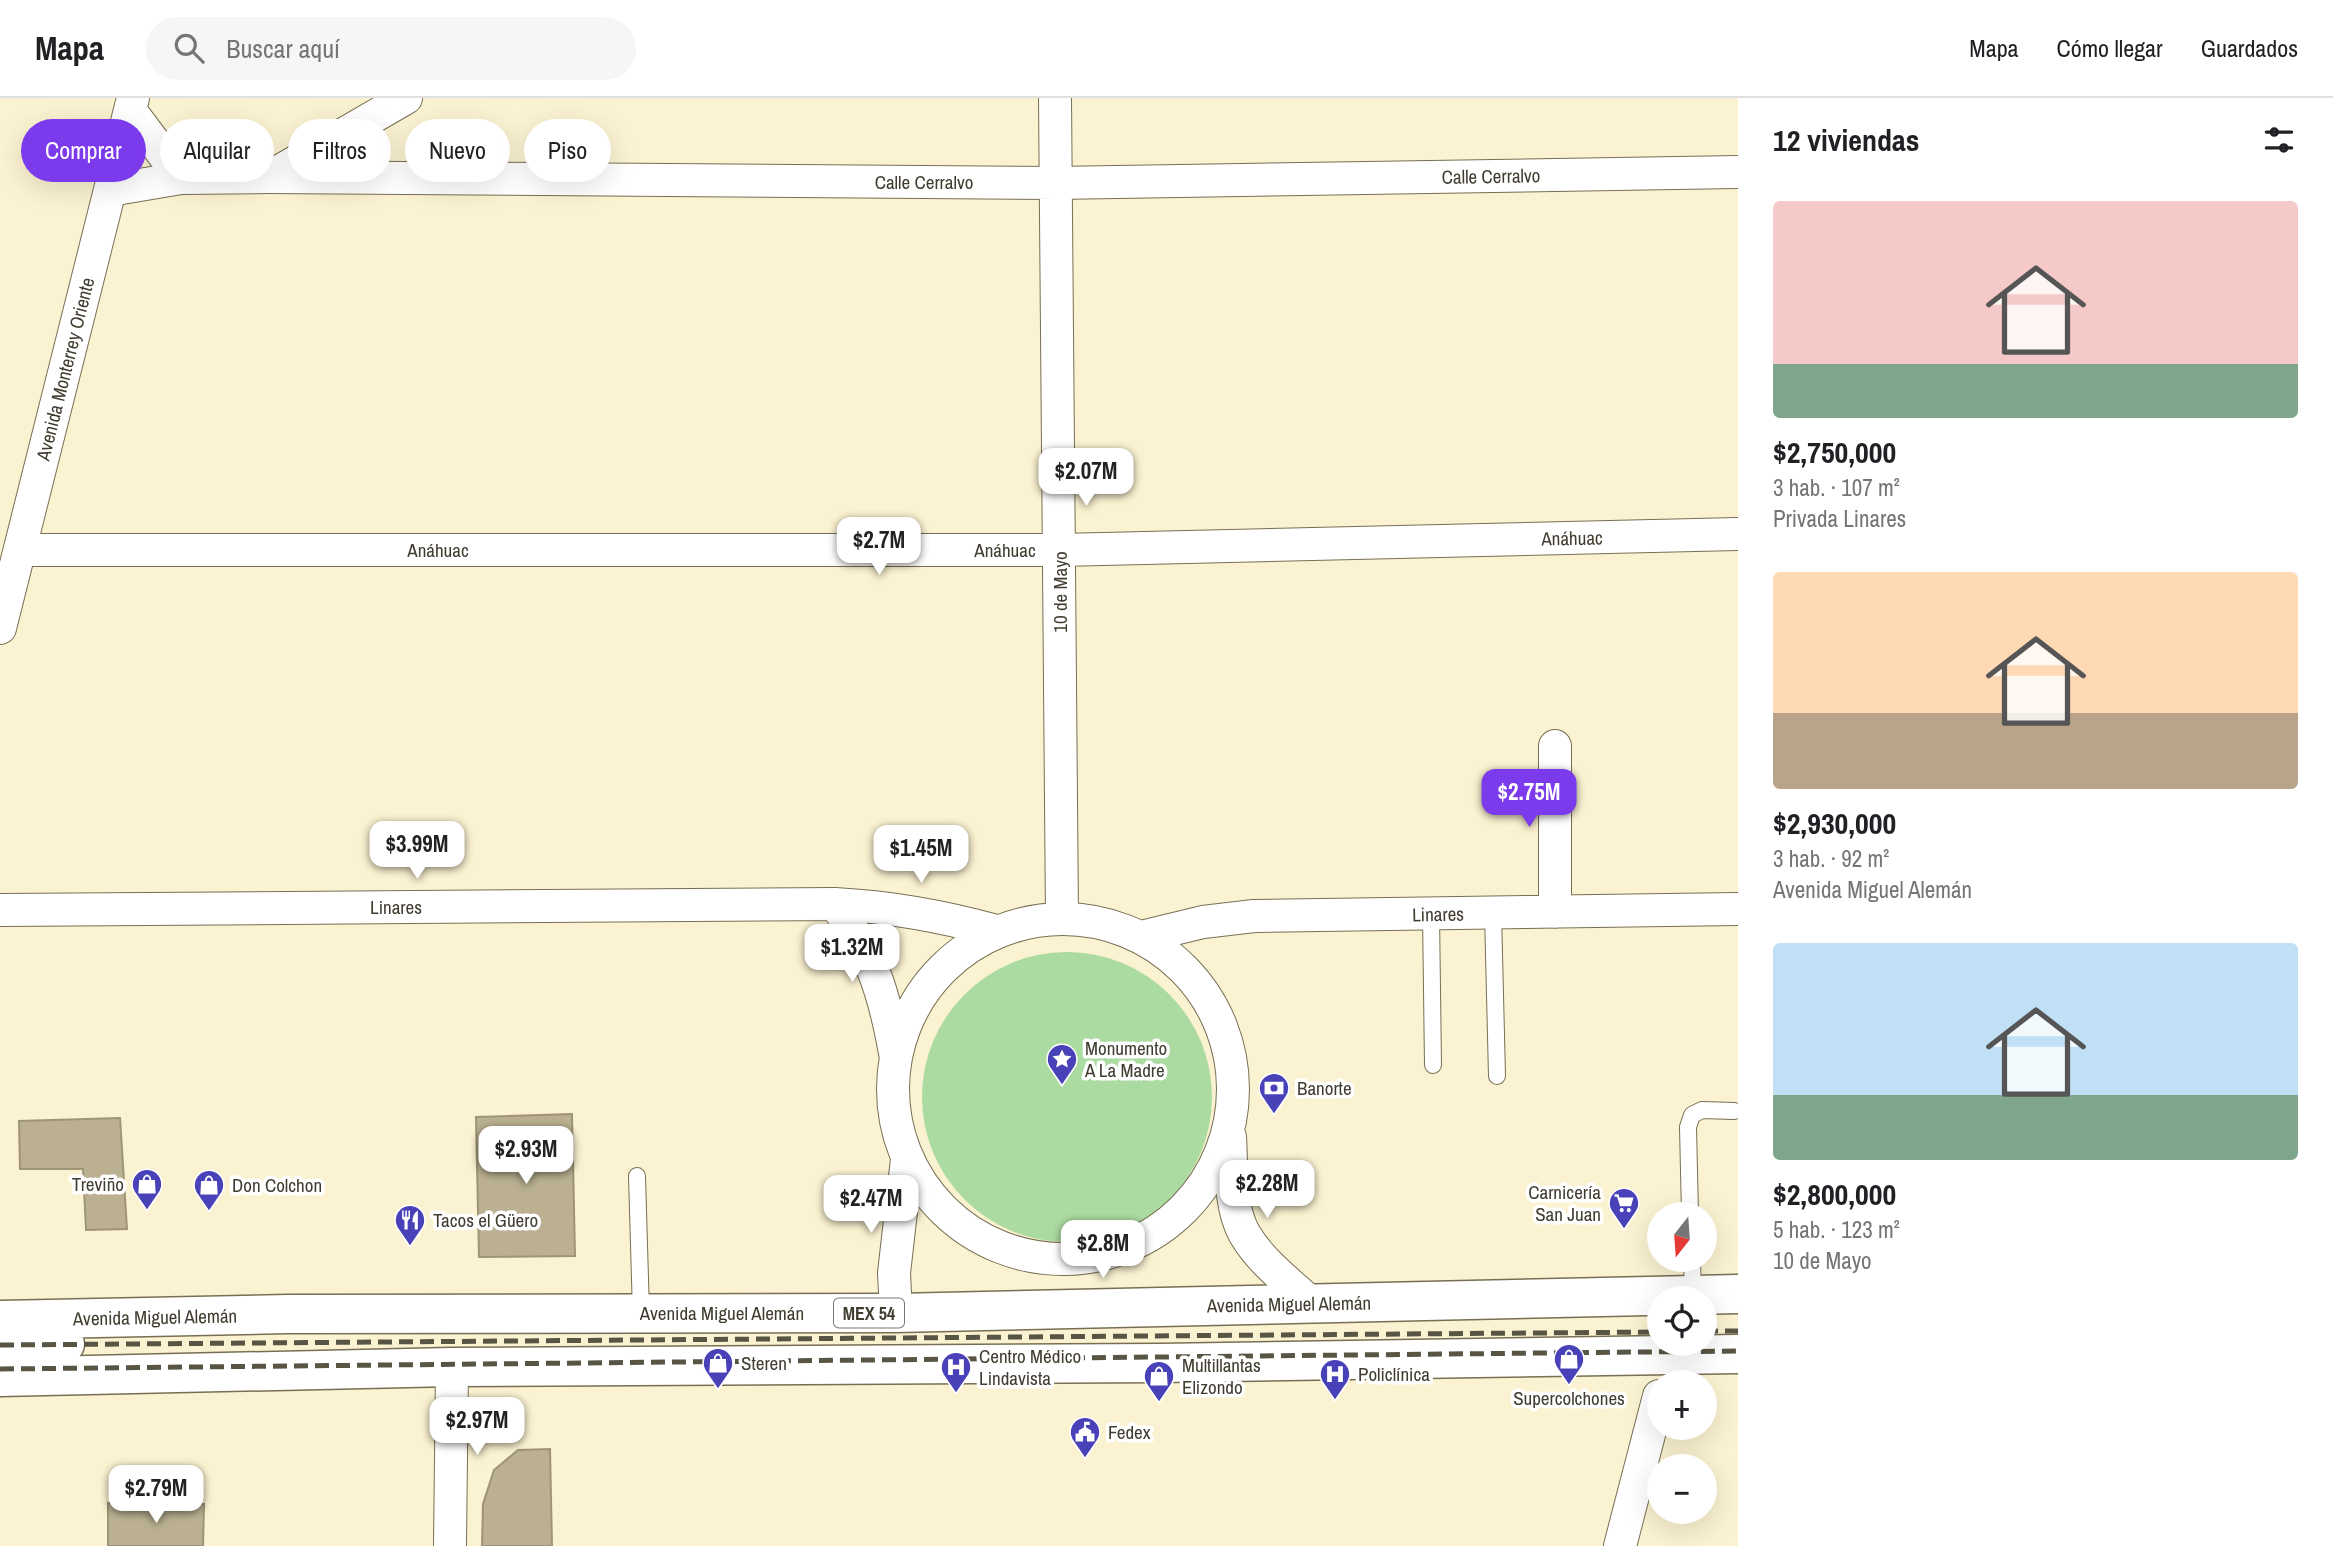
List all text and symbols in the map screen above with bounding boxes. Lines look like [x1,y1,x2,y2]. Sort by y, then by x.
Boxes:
search box [146,17,636,80]
text: Mapa [35,26,104,70]
icon: search [170,29,208,67]
text: Buscar aquí [226,31,340,66]
text: Mapa [1969,32,2019,64]
text: Cómo llegar [2057,32,2163,64]
text: Guardados [2201,32,2298,64]
chip: Comprar [21,119,146,182]
chip: Alquilar [160,119,274,182]
chip: Filtros [288,119,391,182]
chip: Nuevo [405,119,510,182]
chip: Piso [524,119,611,182]
text: 12 viviendas [1773,120,1919,160]
icon: filters [2260,121,2298,159]
street label: Calle Cerralvo [1441,162,1541,190]
street label: Calle Cerralvo [875,169,973,195]
icon: home [1973,247,2099,373]
street label: Avenida Monterrey Oriente [29,275,100,464]
text: $2,750,000 [1773,432,1896,472]
pin: $2.07M [1029,448,1143,508]
text: $2.07M [1055,455,1117,486]
text: 3 hab. · 107 m² [1773,472,1900,503]
text: Privada Linares [1773,503,1906,534]
pin: $2.7M [830,518,928,577]
text: $2.7M [853,524,905,555]
street label: Anáhuac [1540,524,1603,552]
street label: Anáhuac [406,537,469,563]
street label: Anáhuac [973,537,1036,563]
street label: 10 de Mayo [1047,551,1073,633]
icon: home [1973,618,2099,744]
pin: $2.75M [1472,770,1586,829]
text: $2.75M [1498,776,1560,807]
text: $2,930,000 [1773,803,1896,843]
pin: $3.99M [360,822,474,881]
pin: $1.45M [864,826,978,885]
text: $3.99M [386,828,448,859]
text: $1.45M [890,832,952,863]
text: 3 hab. · 92 m² [1773,843,1889,874]
text: Avenida Miguel Alemán [1773,874,1972,905]
street label: Linares [370,894,422,920]
street label: Linares [1412,901,1464,927]
pin: $1.32M [795,924,909,984]
text: $1.32M [821,931,883,962]
icon: home [1973,989,2099,1115]
place label: Monumento A La Madre [1084,1035,1167,1083]
place icon: Monumento A La Madre [1045,1042,1079,1086]
bank icon: Banorte [1257,1071,1291,1115]
place label: Banorte [1297,1075,1352,1101]
pin: $2.93M [469,1126,583,1186]
text: $2.93M [495,1133,557,1164]
pin: $2.28M [1210,1160,1324,1220]
shop icon: Treviño [130,1167,164,1211]
text: $2.28M [1236,1167,1298,1198]
shop icon: Don Colchon [192,1168,226,1212]
place label: Treviño [72,1171,124,1197]
place label: Don Colchon [232,1172,322,1198]
text: $2,800,000 [1773,1174,1896,1214]
pin: $2.47M [814,1176,928,1235]
place label: Carnicería San Juan [1528,1179,1601,1227]
text: $2.47M [840,1182,902,1213]
supermarket icon: Carnicería San Juan [1607,1186,1641,1230]
north arrow [1647,1202,1717,1272]
map controls [1647,1202,1717,1524]
restaurant icon: Tacos el Güero [393,1203,427,1247]
place label: Tacos el Güero [433,1207,538,1233]
text: 5 hab. · 123 m² [1773,1214,1900,1245]
pin: $2.8M [1054,1220,1152,1280]
text: $2.8M [1077,1227,1129,1258]
text: 10 de Mayo [1773,1245,1872,1276]
button: locate [1647,1286,1717,1356]
street label: Avenida Miguel Alemán [1206,1290,1371,1318]
road number: MEX 54 [834,1298,904,1328]
street label: Avenida Miguel Alemán [639,1300,804,1326]
street label: Avenida Miguel Alemán [72,1303,237,1331]
shop icon: Supercolchones [1552,1342,1586,1386]
place label: Centro Médico Lindavista [979,1343,1081,1391]
shop icon: Steren [701,1346,735,1390]
place label: Steren [741,1350,787,1376]
hospital icon: Centro Médico Lindavista [939,1350,973,1394]
place label: Multillantas Elizondo [1182,1352,1261,1400]
hospital icon: Policlínica [1318,1357,1352,1401]
shop icon: Multillantas Elizondo [1142,1359,1176,1403]
place label: Policlínica [1358,1361,1430,1387]
button: + [1647,1370,1717,1440]
place label: Supercolchones [1513,1385,1625,1411]
pin: $2.97M [420,1398,534,1457]
text: $2.97M [446,1404,508,1435]
public building icon: Fedex [1068,1415,1102,1459]
place label: Fedex [1108,1419,1151,1445]
button: − [1647,1454,1717,1524]
pin: $2.79M [99,1466,213,1525]
text: $2.79M [125,1472,187,1503]

